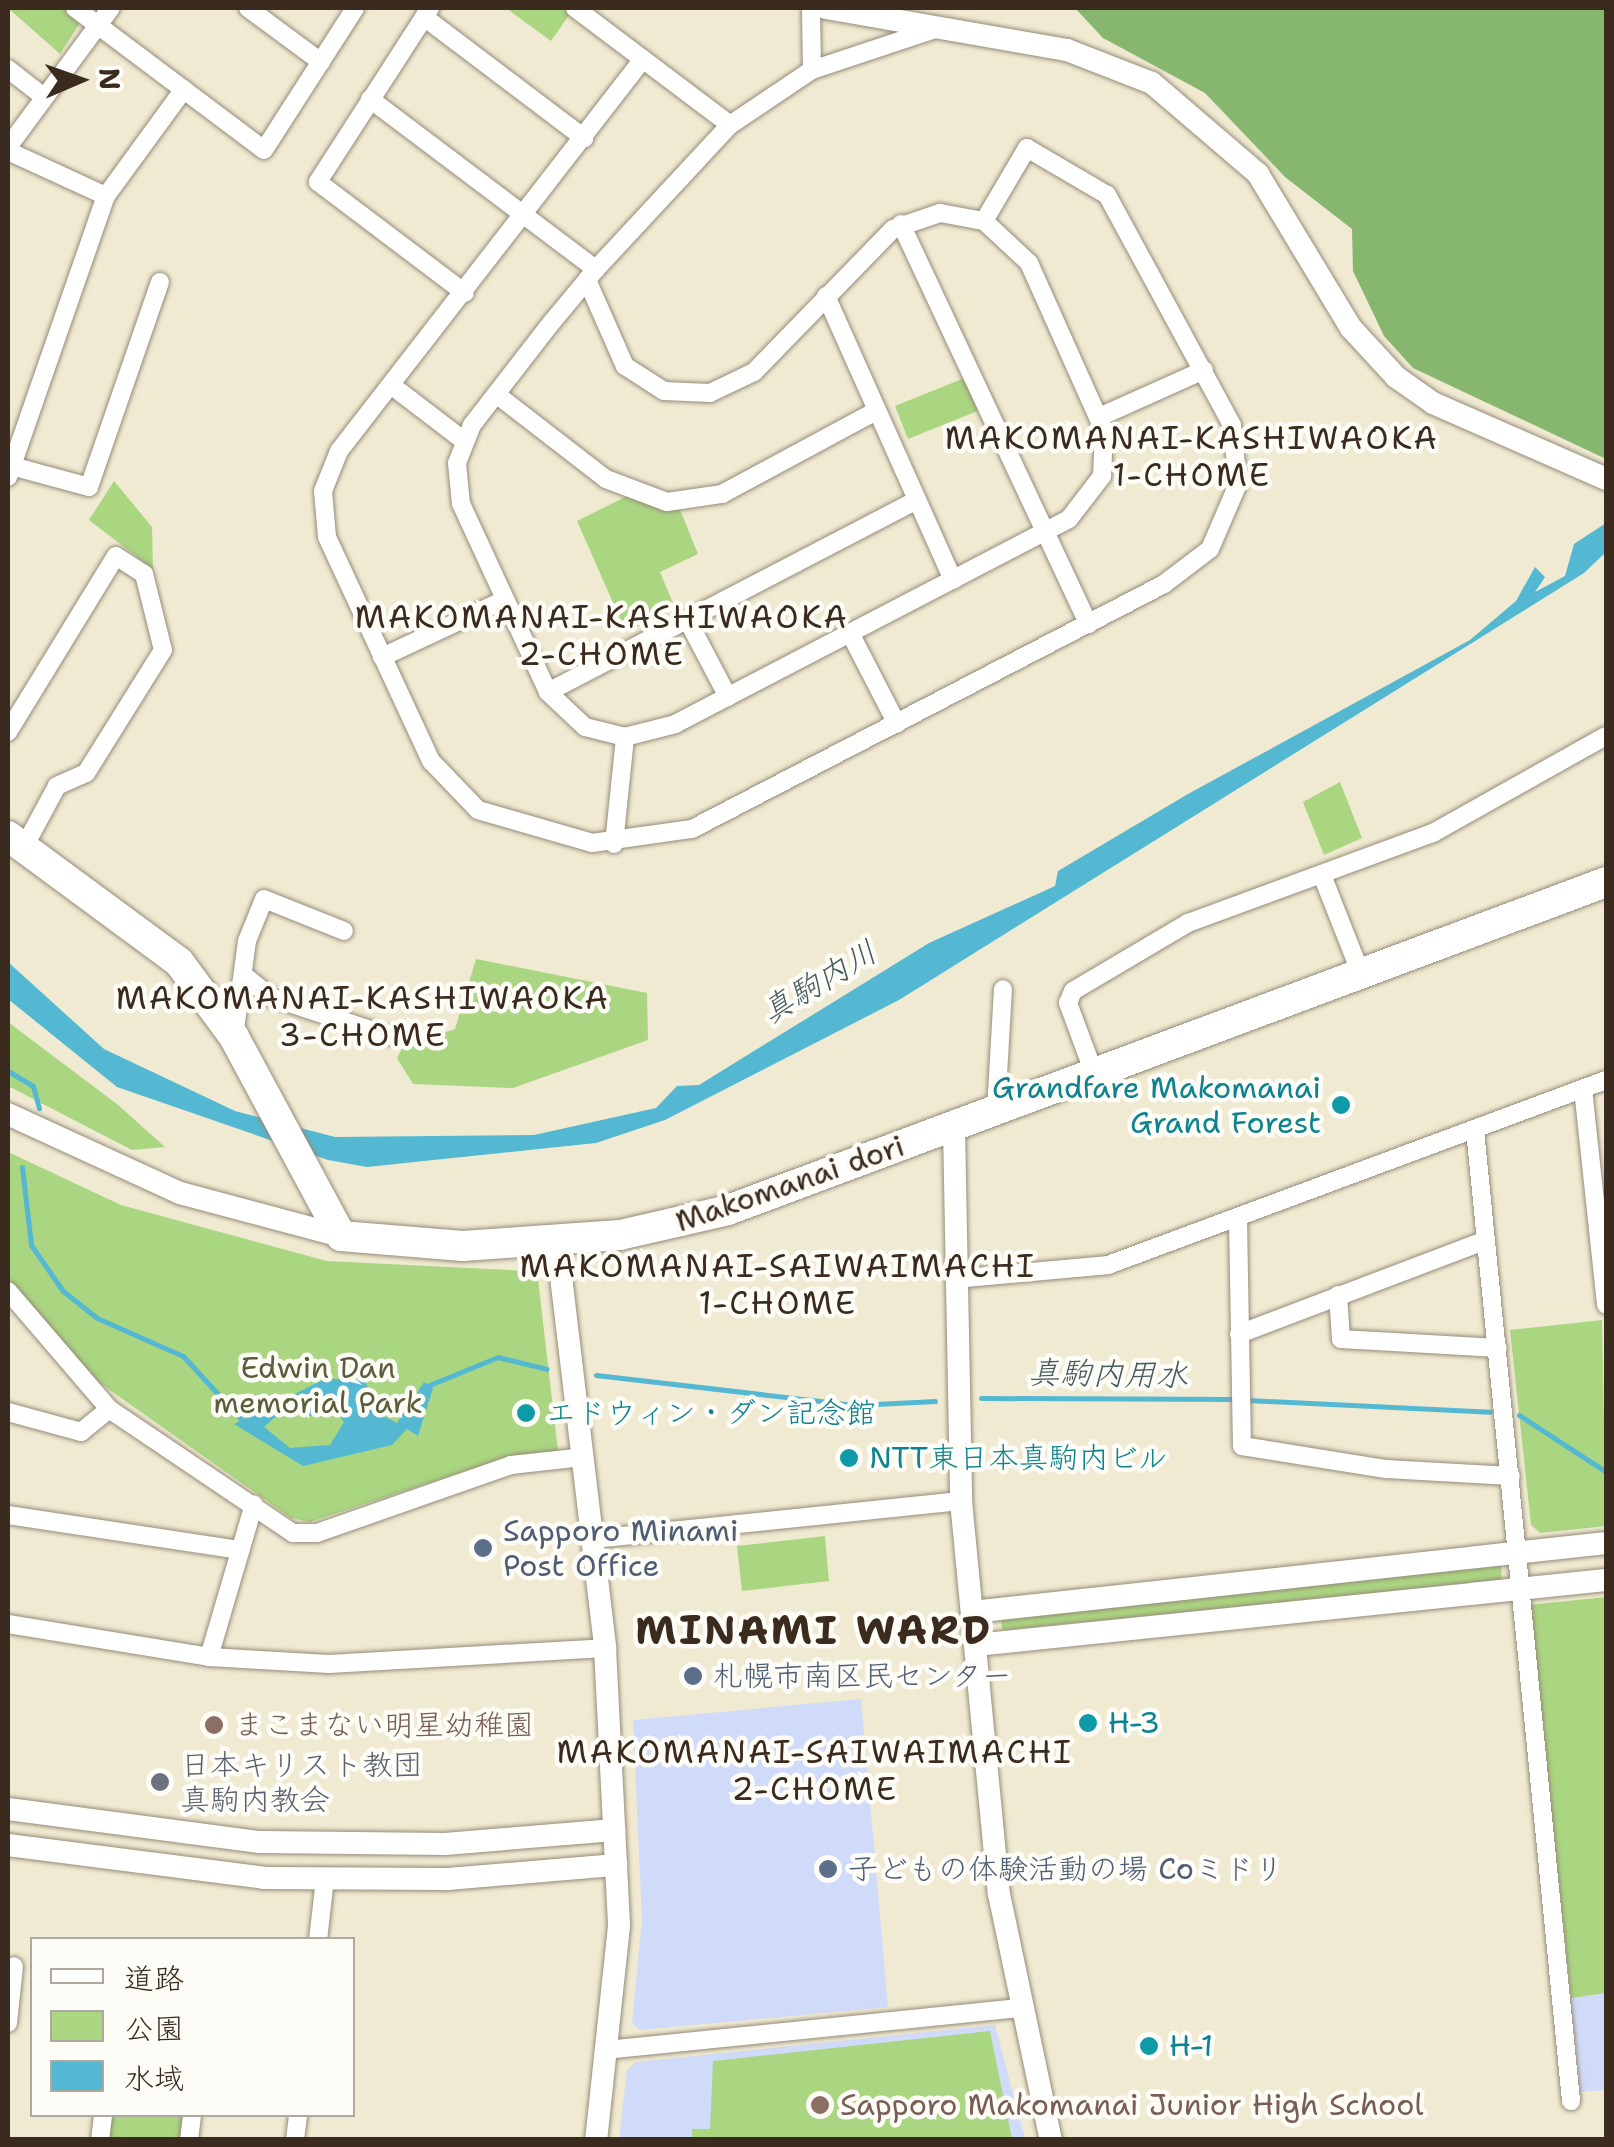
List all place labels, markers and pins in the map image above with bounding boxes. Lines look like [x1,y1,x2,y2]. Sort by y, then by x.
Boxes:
place label: Grandfare Makomanai Grand Forest [992,1070,1321,1140]
marker: Grandfare Makomanai Grand Forest [1330,1094,1352,1116]
place label: エドウィン・ダン記念館 [546,1395,876,1431]
marker: エドウィン・ダン記念館 [515,1402,537,1424]
place label: NTT東日本真駒内ビル [869,1440,1168,1476]
marker: NTT東日本真駒内ビル [838,1447,860,1469]
place label: Sapporo Minami Post Office [503,1513,738,1584]
marker: Sapporo Minami Post Office [472,1537,494,1559]
place label: 札幌市南区民センター [713,1658,1013,1694]
marker: 札幌市南区民センター [682,1665,704,1687]
place label: H-3 [1108,1705,1160,1741]
place label: まこまない明星幼稚園 [234,1707,534,1743]
marker: H-3 [1077,1712,1099,1734]
marker: まこまない明星幼稚園 [203,1714,225,1736]
place label: 日本キリスト教団 真駒内教会 [180,1747,420,1818]
marker: 日本キリスト教団 真駒内教会 [149,1771,171,1793]
place label: 子どもの体験活動の場 Coミドリ [848,1851,1284,1887]
marker: 子どもの体験活動の場 Coミドリ [817,1858,839,1880]
place label: H-1 [1169,2028,1213,2064]
marker: H-1 [1138,2035,1160,2057]
place label: Sapporo Makomanai Junior High School [840,2087,1423,2123]
marker: Sapporo Makomanai Junior High School [809,2094,831,2116]

